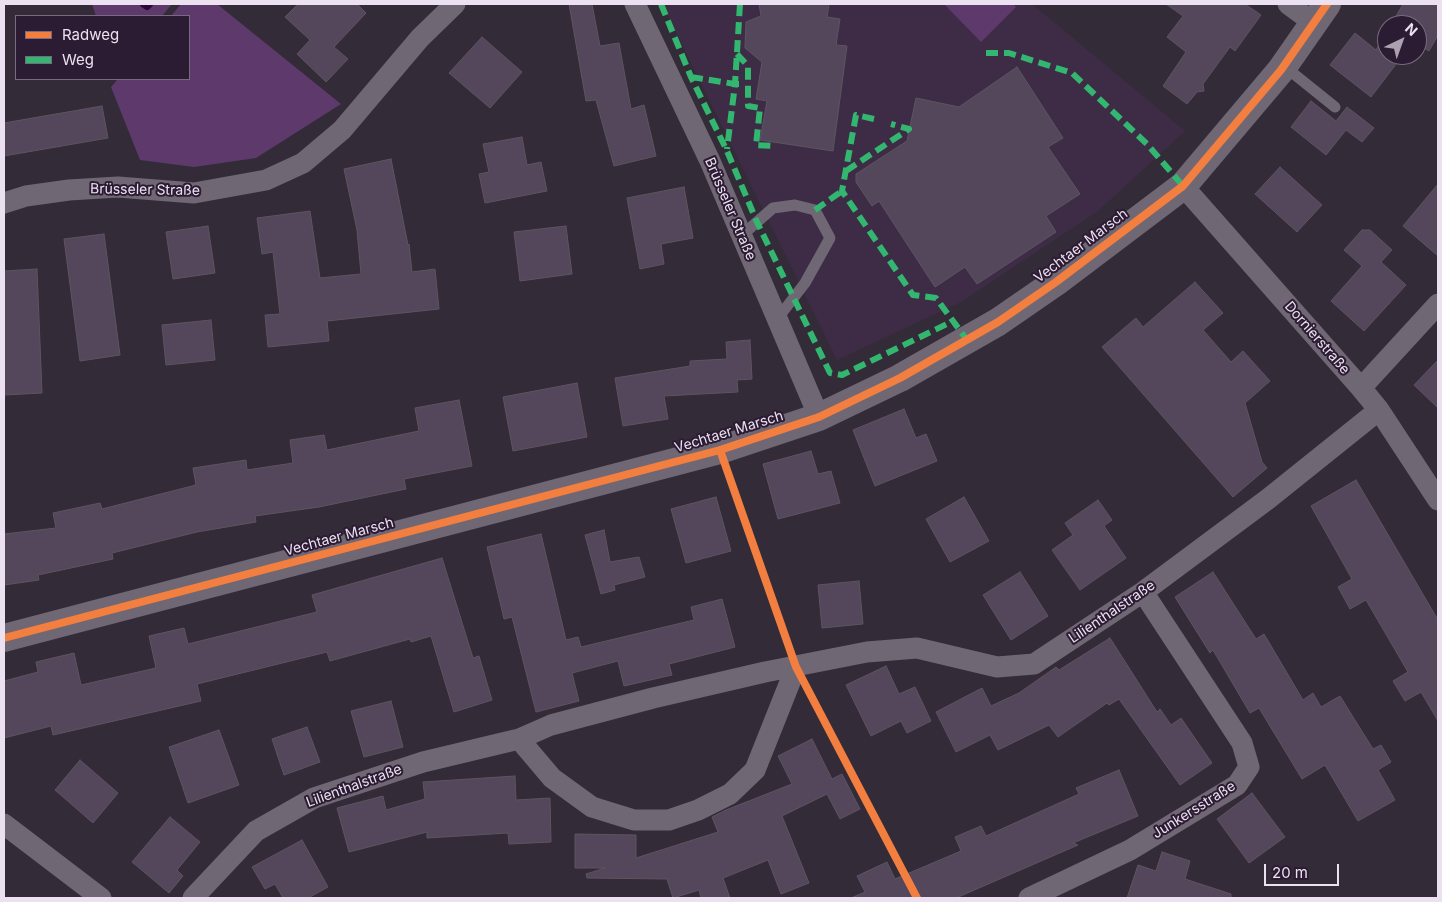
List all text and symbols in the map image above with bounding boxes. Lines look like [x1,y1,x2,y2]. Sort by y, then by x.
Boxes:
legend [15,15,190,80]
north arrow [1377,15,1427,65]
text: N [1402,19,1421,39]
text: Radweg [62,25,119,44]
text: Weg [62,50,94,69]
street label: Brüsseler Straße [701,155,759,263]
street label: Brüsseler Straße [90,181,200,199]
street label: Vechtaer Marsch [1031,205,1131,287]
street label: Dornierstraße [1281,298,1353,378]
street label: Vechtaer Marsch [673,407,785,457]
street label: Vechtaer Marsch [282,514,396,560]
street label: Lilienthalstraße [1066,577,1158,647]
street label: Lilienthalstraße [304,761,404,811]
street label: Junkersstraße [1149,778,1239,842]
scale bar [1267,854,1342,886]
text: 20 m [1272,863,1308,882]

